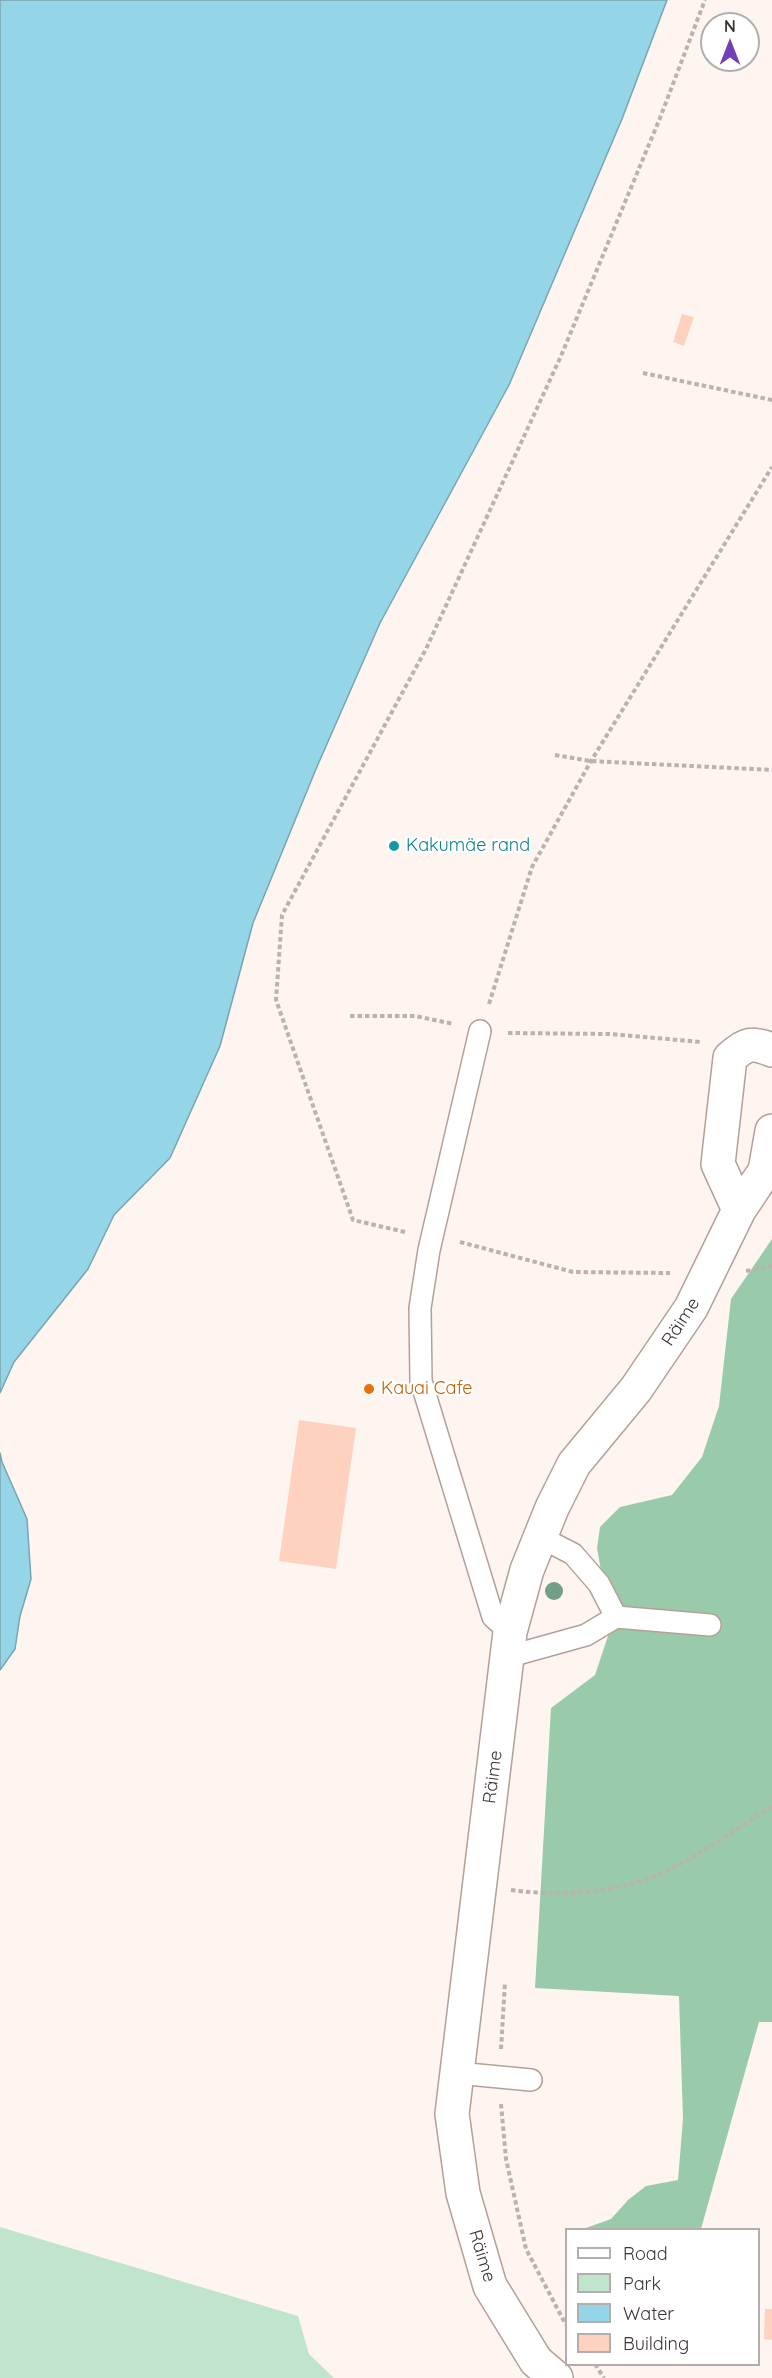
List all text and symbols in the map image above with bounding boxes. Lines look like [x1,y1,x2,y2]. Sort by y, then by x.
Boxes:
north arrow [700,12,760,72]
text: N [724,16,736,36]
place label: Kakumäe rand [406,835,530,857]
marker: Kakumäe rand [387,839,401,853]
street label: Räime [657,1294,705,1350]
place label: Kauai Cafe [381,1378,472,1400]
marker: Kauai Cafe [362,1382,376,1396]
street label: Räime [479,1749,507,1805]
street label: Räime [464,2227,500,2285]
legend [565,2228,760,2366]
text: Road [623,2242,668,2265]
text: Park [623,2272,661,2295]
text: Water [623,2302,674,2325]
text: Building [623,2332,689,2355]

